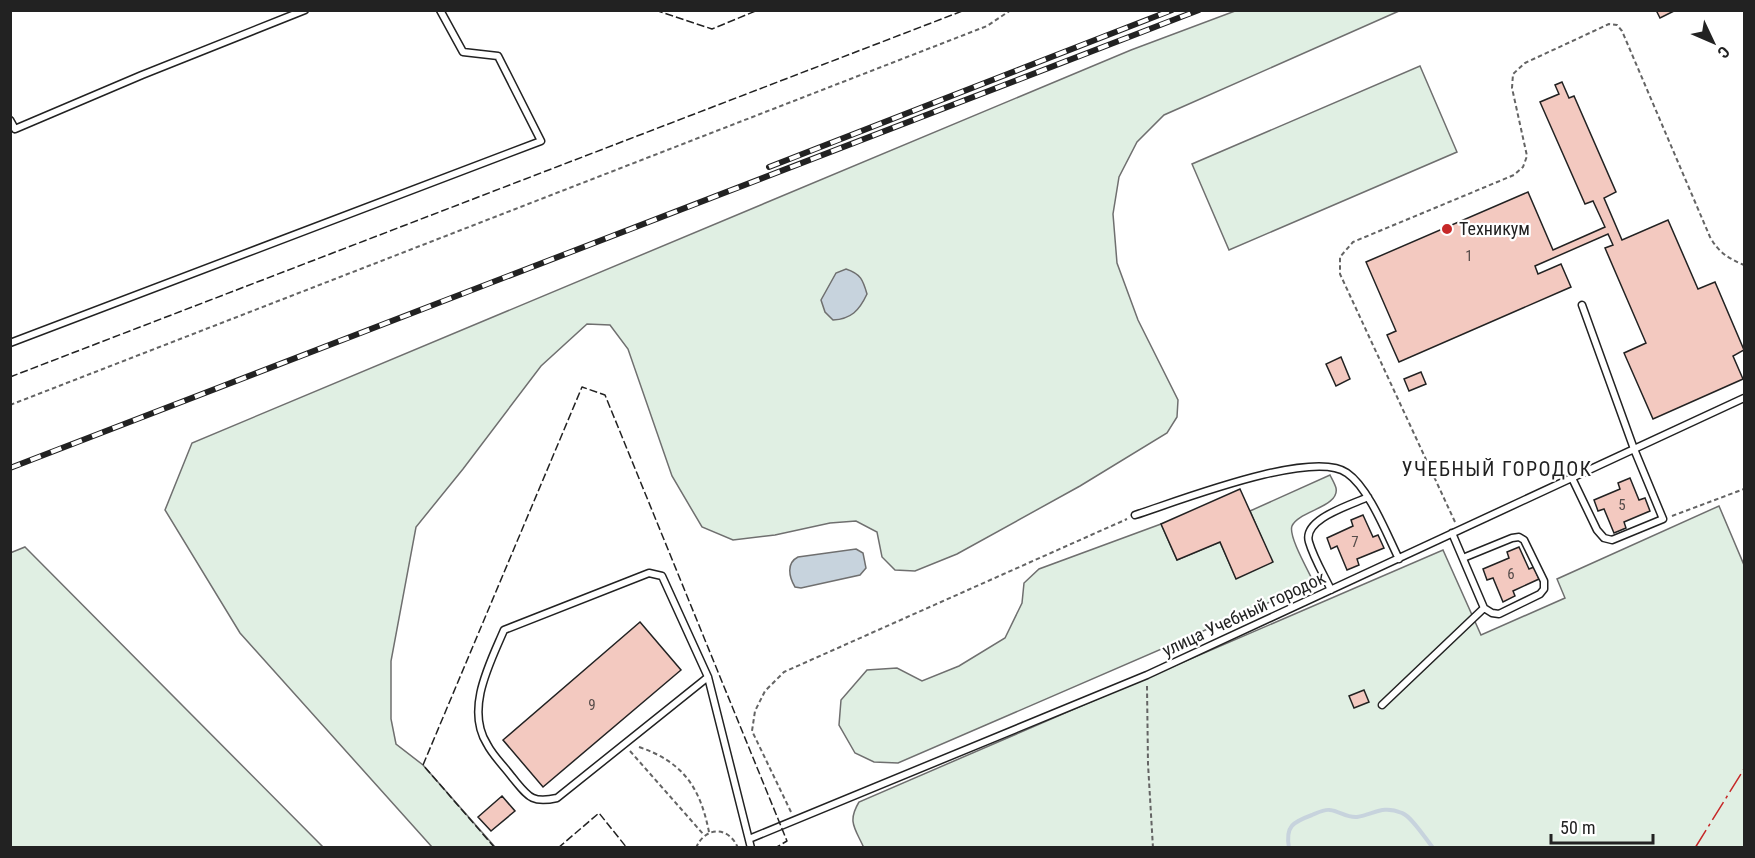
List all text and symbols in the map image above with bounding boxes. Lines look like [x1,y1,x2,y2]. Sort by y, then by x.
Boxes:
north arrow [1683,12,1743,72]
text: С [1713,42,1733,62]
place label: Техникум [1459,218,1530,239]
marker: Техникум [1440,222,1454,236]
house number: 1 [1465,247,1473,265]
district label: УЧЕБНЫЙ ГОРОДОК [1401,457,1593,481]
house number: 5 [1618,496,1626,514]
house number: 7 [1351,533,1359,551]
house number: 6 [1507,565,1515,583]
street label: улица Учебный городок [1159,566,1329,661]
house number: 9 [588,696,596,714]
scale bar [1551,807,1653,845]
text: 50 m [1560,817,1595,838]

